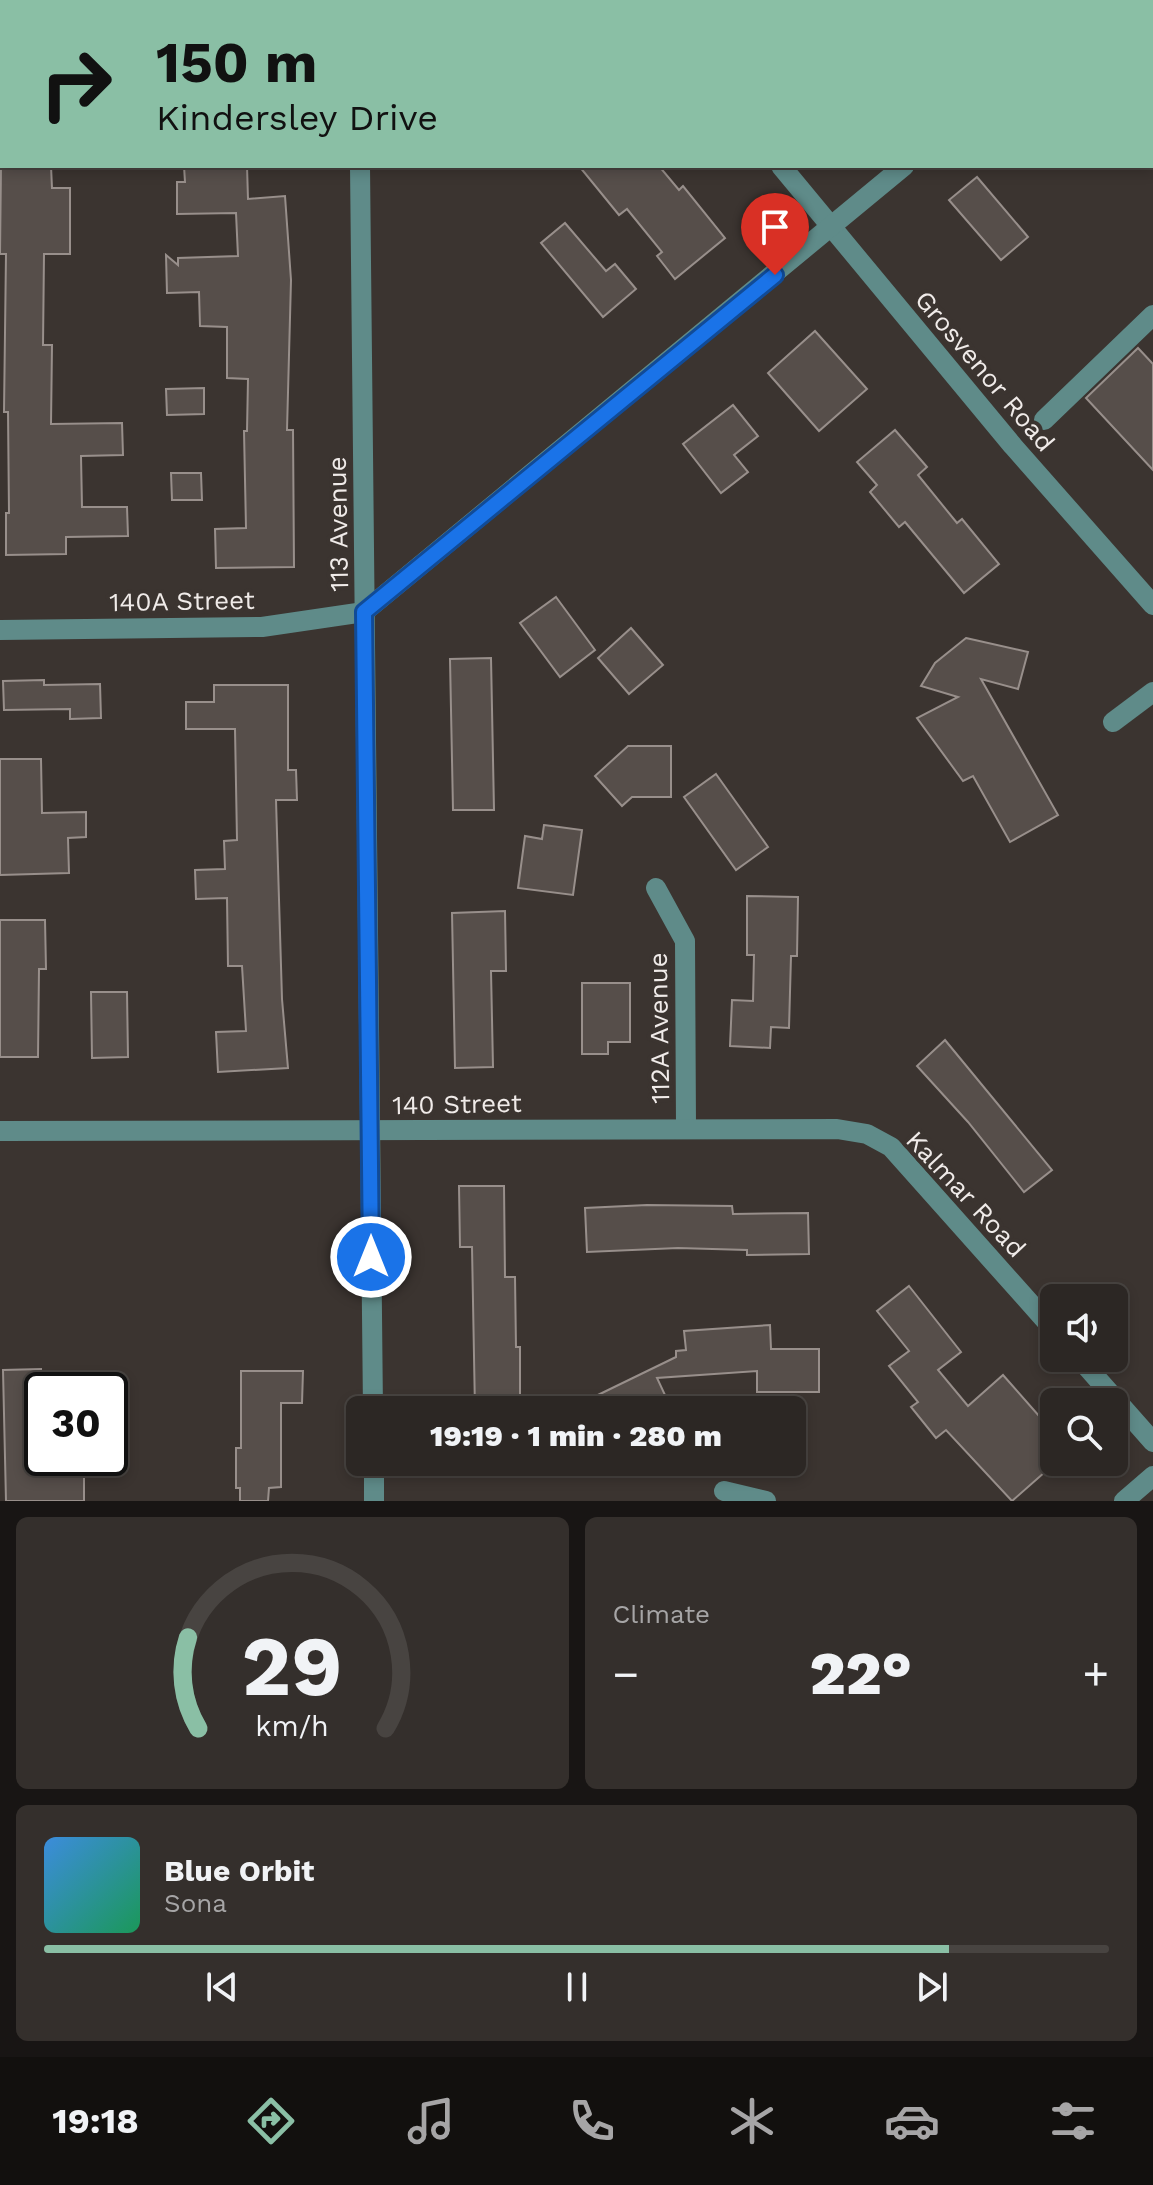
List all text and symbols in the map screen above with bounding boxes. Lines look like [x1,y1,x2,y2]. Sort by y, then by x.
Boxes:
text: 150 m [156,30,318,96]
icon: right [24,32,128,136]
text: Kindersley Drive [156,97,438,139]
pin [741,193,809,275]
icon: arrive [753,205,797,249]
street label: Grosvenor Road [909,285,1061,457]
street label: 113 Avenue [322,456,354,592]
street label: 140A Street [109,585,255,617]
street label: 112A Avenue [643,952,675,1104]
street label: 140 Street [392,1088,522,1120]
street label: Kalmar Road [900,1125,1032,1263]
position arrow [329,1215,413,1299]
map controls [1040,1284,1128,1476]
button: sound [1040,1284,1128,1372]
speed limit sign: 30 [24,1372,128,1476]
button: search [1040,1388,1128,1476]
text: 19:19 · 1 min · 280 m [430,1418,722,1453]
text: Climate [613,1599,710,1629]
text: 29 [242,1618,343,1715]
text: 22° [809,1638,912,1709]
text: − [613,1648,639,1700]
text: + [1082,1648,1109,1700]
text: km/h [255,1709,329,1743]
text: Blue Orbit [164,1853,314,1888]
text: Sona [164,1888,227,1918]
icon: previous [200,1965,244,2009]
icon: pause [555,1965,599,2009]
icon: next [910,1965,954,2009]
icon: directions [243,2093,299,2149]
icon: music [403,2093,459,2149]
icon: phone [564,2093,620,2149]
icon: climate [724,2093,780,2149]
icon: car [884,2093,940,2149]
icon: filters [1045,2093,1101,2149]
text: 19:18 [52,2100,139,2142]

